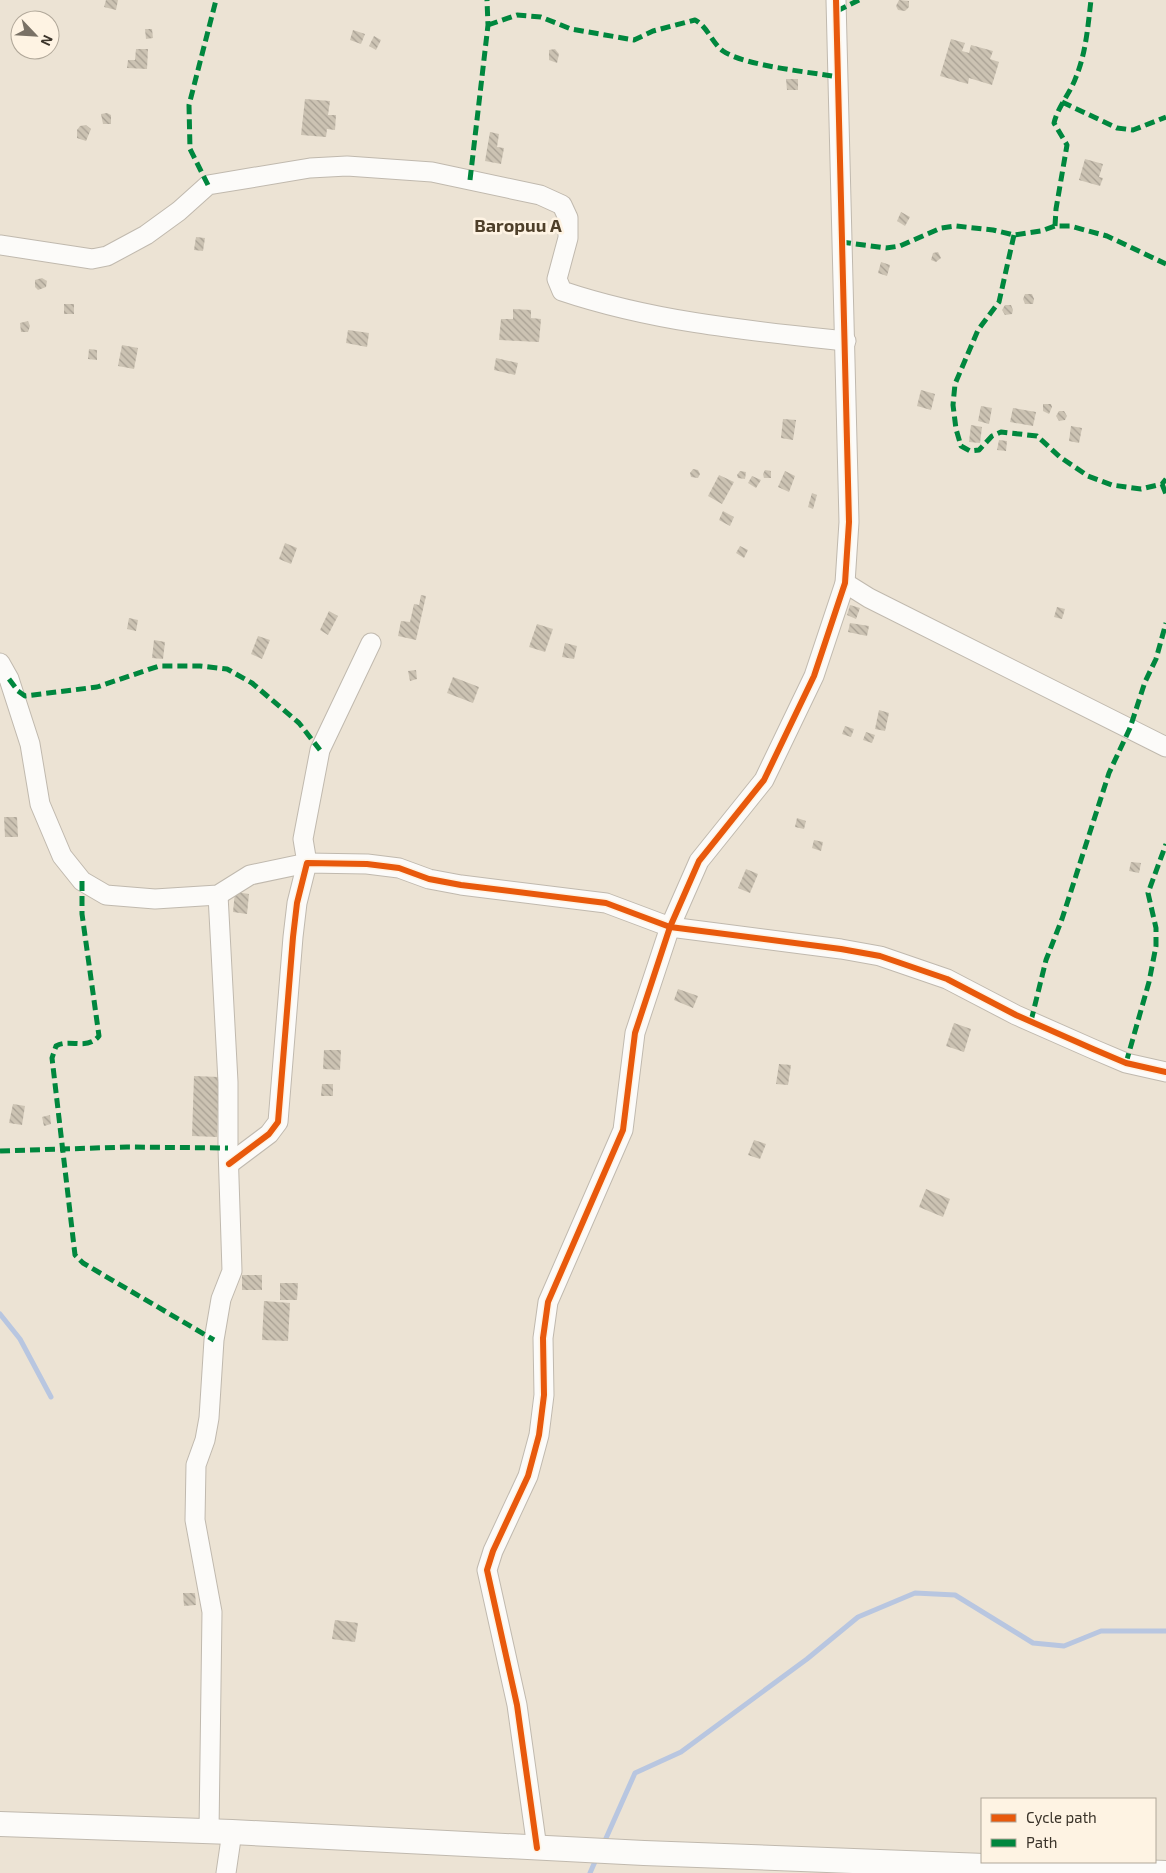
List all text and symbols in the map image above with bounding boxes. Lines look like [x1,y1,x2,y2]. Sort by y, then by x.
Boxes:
north arrow [10,10,60,60]
text: N [37,33,57,49]
district label: Baropuu A [474,214,562,236]
legend [981,1798,1156,1863]
text: Cycle path [1026,1808,1097,1826]
text: Path [1026,1833,1057,1851]

